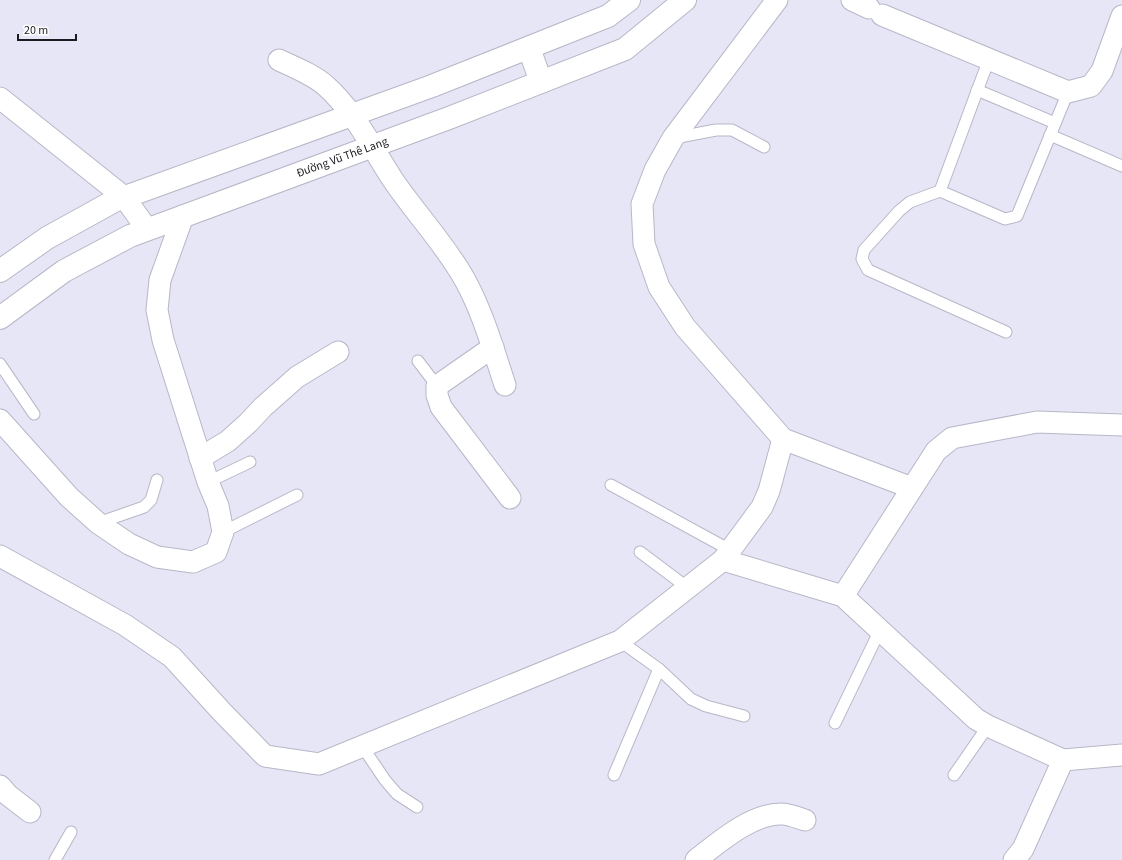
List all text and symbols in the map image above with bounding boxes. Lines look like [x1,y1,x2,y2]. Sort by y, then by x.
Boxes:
scale bar [18,16,76,42]
text: 20 m [24,22,48,39]
street label: Đường Vũ Thê Lang [294,133,390,182]

